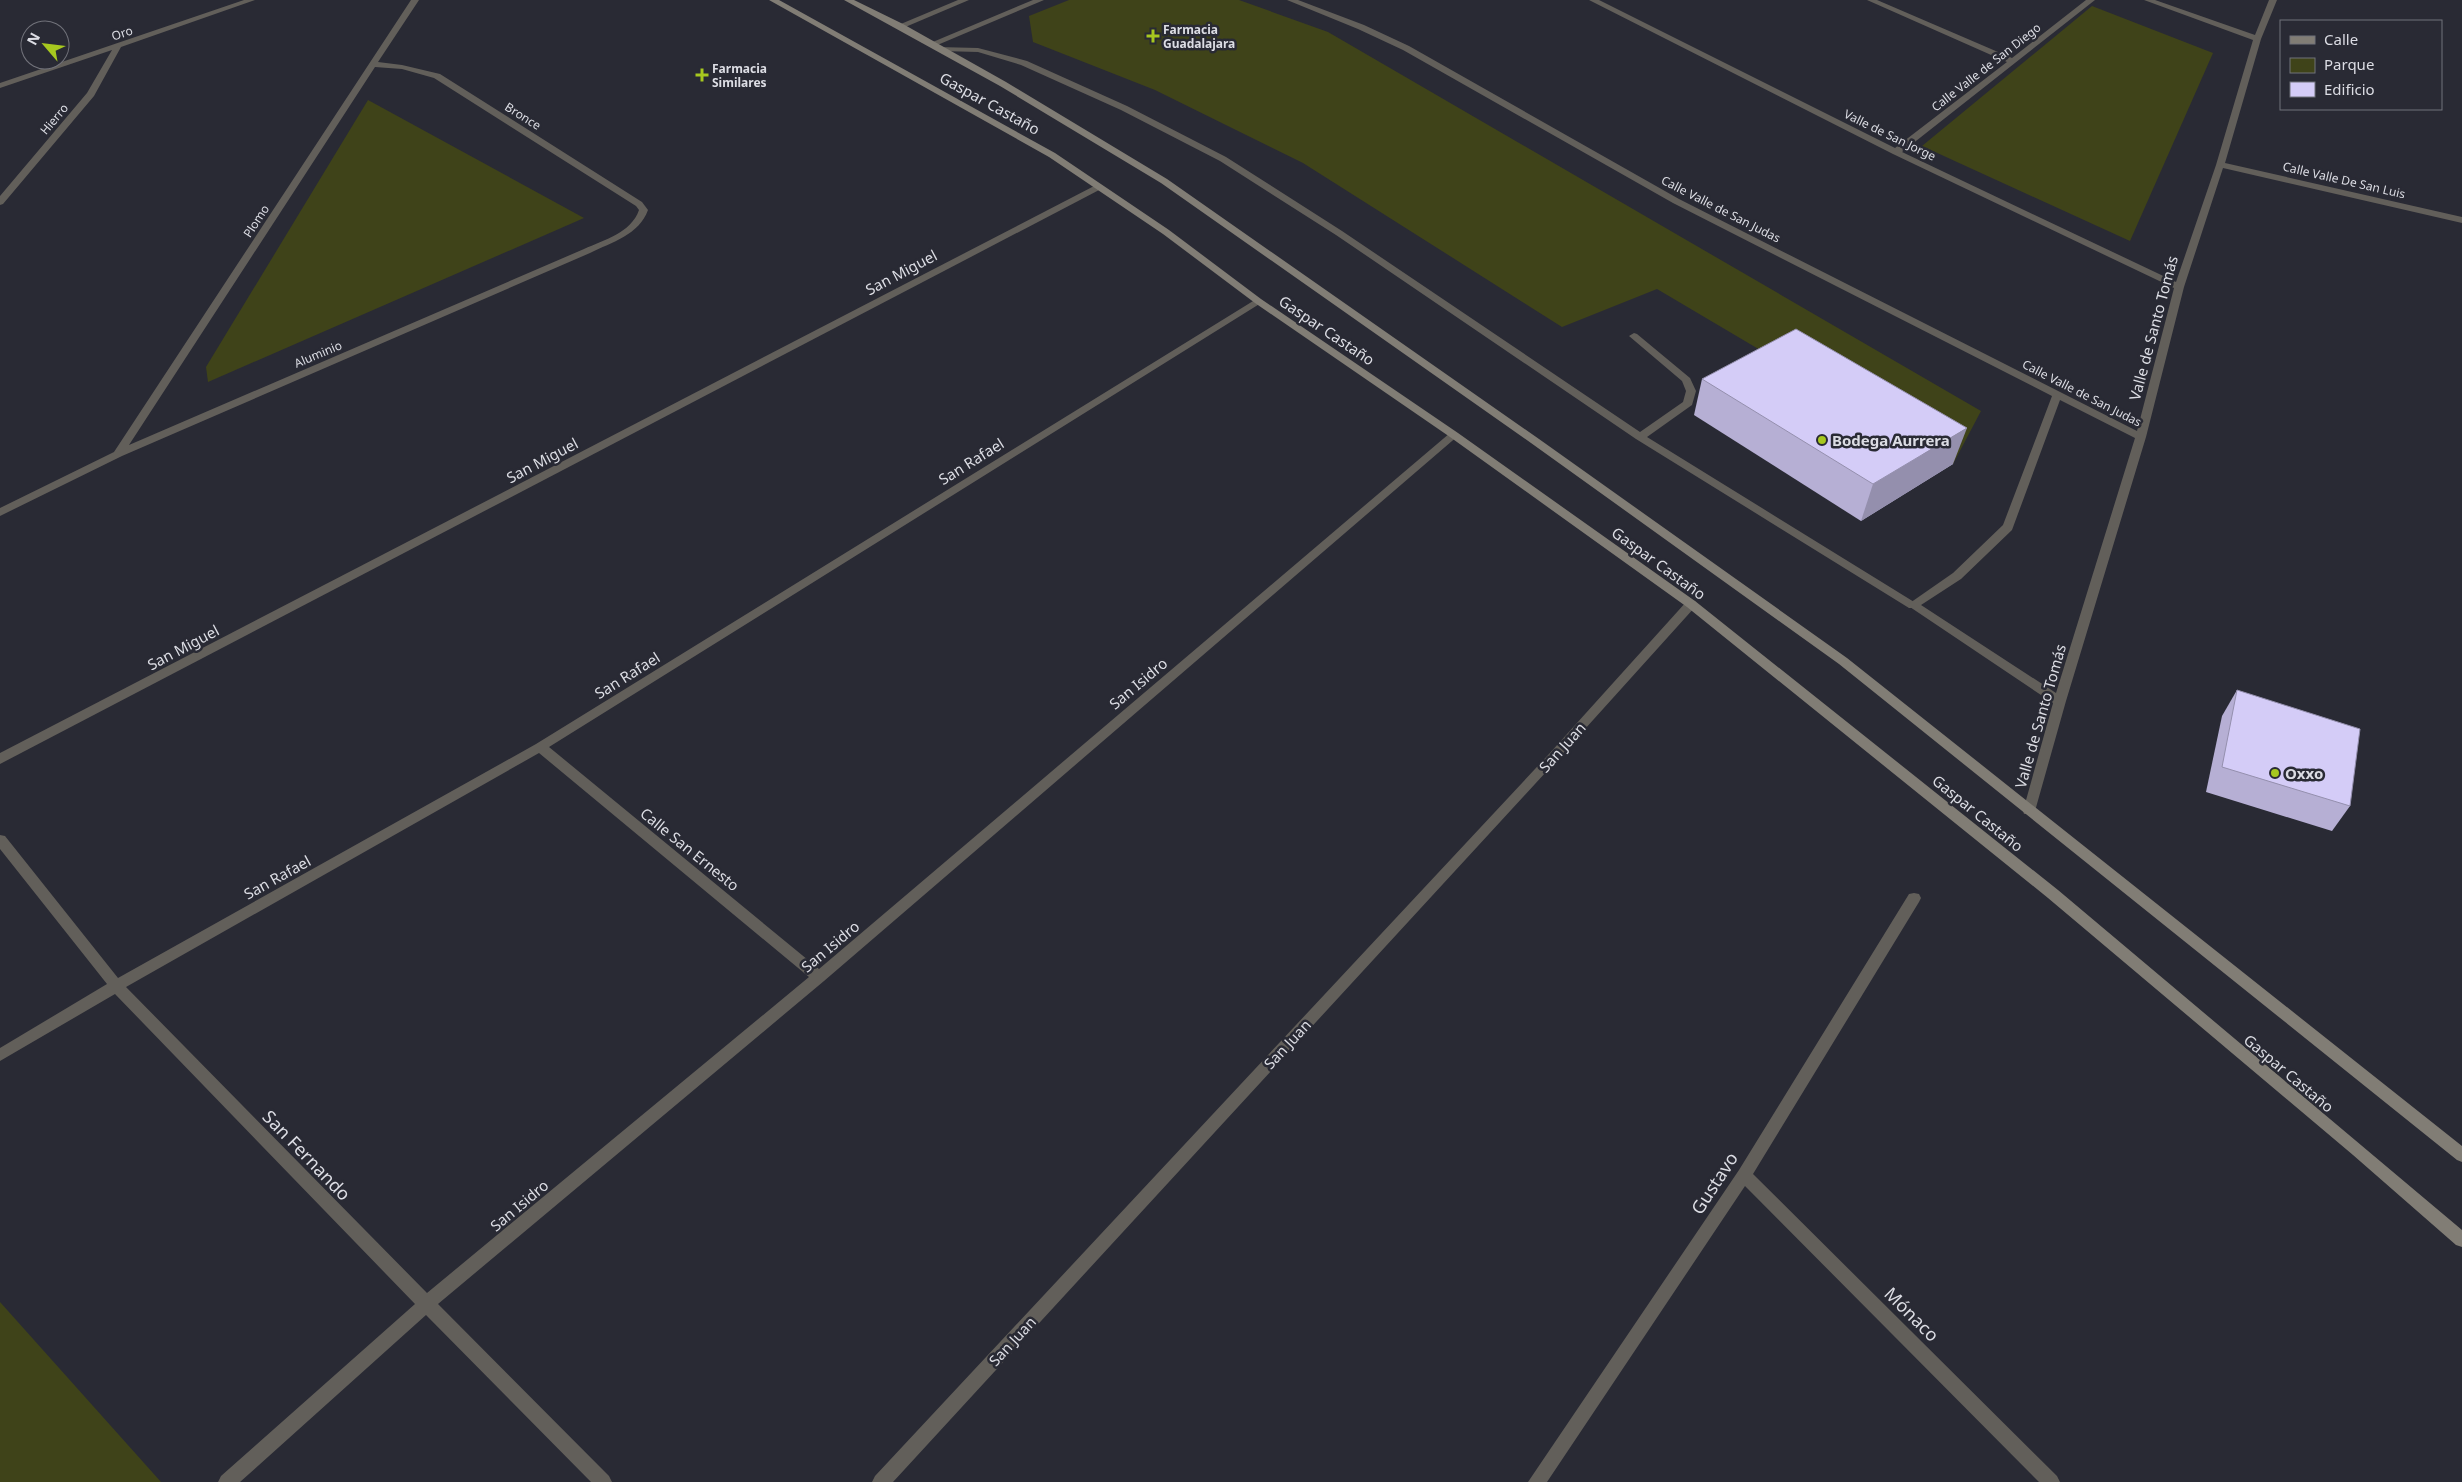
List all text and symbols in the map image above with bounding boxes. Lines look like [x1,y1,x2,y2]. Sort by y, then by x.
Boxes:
street label: Calle Valle de San Diego [1928,19,2044,115]
north arrow [20,20,70,70]
legend [2280,20,2442,110]
street label: Oro [109,21,135,45]
place label: Farmacia Guadalajara [1163,21,1235,52]
text: N [22,29,44,48]
text: Calle [2324,29,2358,49]
marker: Farmacia Guadalajara [1147,30,1159,42]
text: Parque [2324,54,2374,74]
place label: Farmacia Similares [712,60,767,91]
street label: Gaspar Castaño [936,67,1044,139]
marker: Farmacia Similares [696,69,708,81]
text: Edificio [2324,79,2375,99]
street label: Bronce [502,98,545,134]
street label: Hierro [36,100,72,138]
street label: Valle de San Jorge [1841,105,1939,165]
street label: Calle Valle De San Luis [2281,158,2407,202]
street label: Calle Valle de San Judas [1658,171,1784,247]
street label: Plomo [239,201,273,241]
street label: San Miguel [862,245,940,299]
street label: Valle de Santo Tomás [2124,253,2182,403]
street label: Gaspar Castaño [1275,291,1379,369]
street label: Aluminio [292,336,344,372]
street label: Calle Valle de San Judas [2019,355,2145,431]
place label: Bodega Aurrera [1832,430,1950,450]
street label: San Miguel [503,433,581,487]
street label: San Rafael [935,433,1007,489]
marker: Bodega Aurrera [1816,434,1828,446]
street label: Gaspar Castaño [1608,522,1710,604]
street label: San Miguel [144,620,222,674]
street label: Valle de Santo Tomás [2010,642,2070,790]
street label: San Rafael [591,647,663,703]
street label: San Isidro [1105,653,1171,713]
street label: San Juan [1534,718,1590,776]
place label: Oxxo [2285,763,2323,783]
marker: Oxxo [2269,767,2281,779]
street label: Gaspar Castaño [1928,770,2028,856]
street label: Calle San Ernesto [636,803,744,895]
street label: San Rafael [240,850,314,904]
street label: San Isidro [797,916,863,976]
street label: San Juan [1259,1015,1315,1073]
street label: Gaspar Castaño [2240,1029,2338,1117]
street label: San Fernando [258,1105,356,1205]
street label: Gustavo [1685,1147,1743,1219]
street label: San Isidro [486,1175,552,1235]
street label: Mónaco [1879,1281,1945,1347]
street label: San Juan [984,1312,1040,1370]

